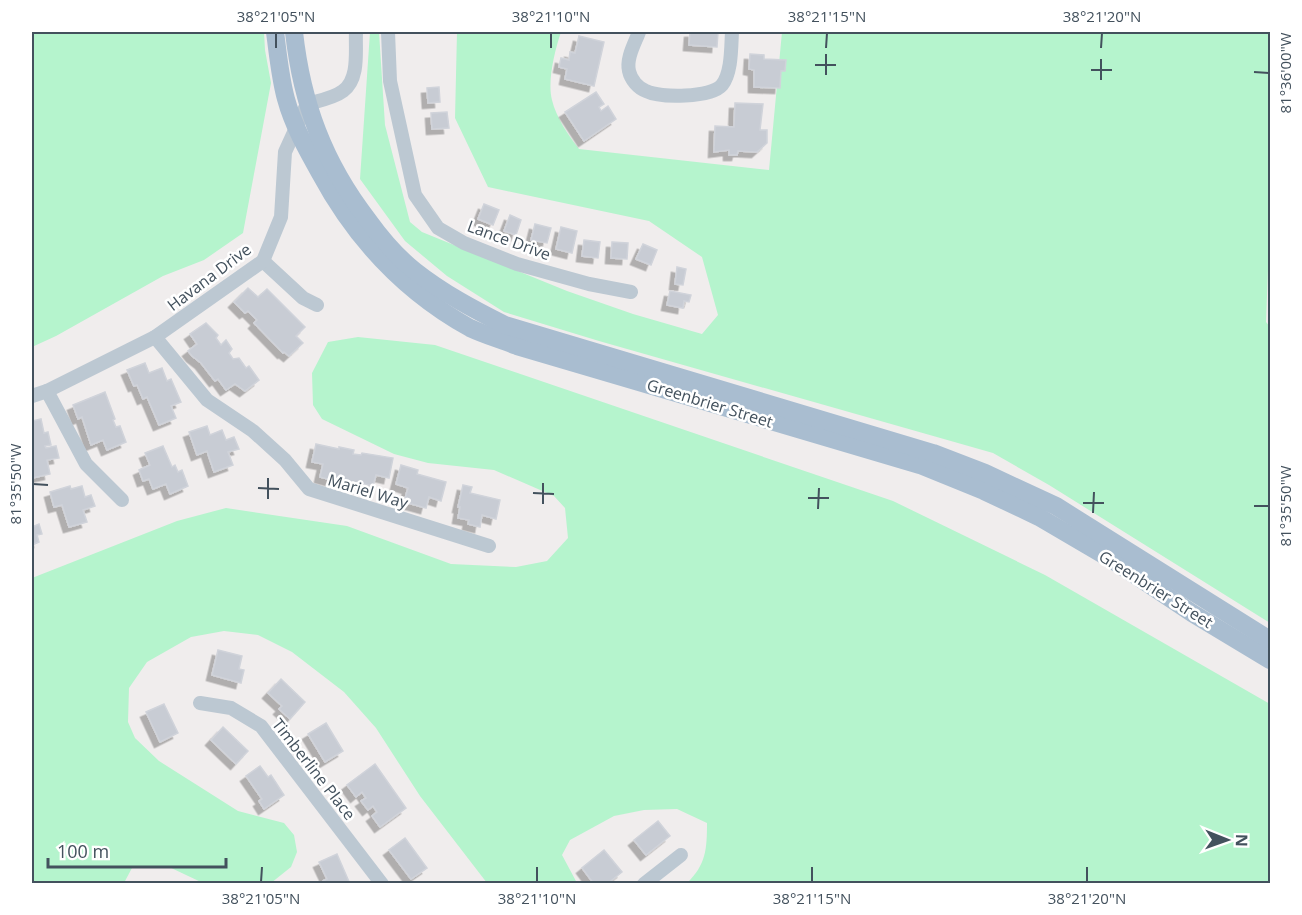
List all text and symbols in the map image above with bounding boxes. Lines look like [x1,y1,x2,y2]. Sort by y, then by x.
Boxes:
text: 38°21'05"N [237,6,315,26]
text: 38°21'10"N [512,6,590,26]
text: 38°21'15"N [788,6,866,26]
text: 38°21'20"N [1063,6,1141,26]
text: 81°36'00"W [1275,32,1295,114]
street label: Lance Drive [464,215,554,265]
street label: Havana Drive [163,238,255,316]
street label: Greenbrier Street [644,373,776,433]
text: 81°35'50"W [5,443,25,525]
text: 81°35'50"W [1275,465,1295,547]
street label: Mariel Way [325,468,412,514]
street label: Greenbrier Street [1095,545,1217,633]
street label: Timberline Place [267,714,361,824]
north arrow [1197,810,1257,870]
scale bar [48,831,226,869]
text: N [1231,834,1253,847]
text: 100 m [57,839,109,863]
text: 38°21'05"N [222,888,300,908]
text: 38°21'10"N [498,888,576,908]
text: 38°21'15"N [773,888,851,908]
text: 38°21'20"N [1048,888,1126,908]

